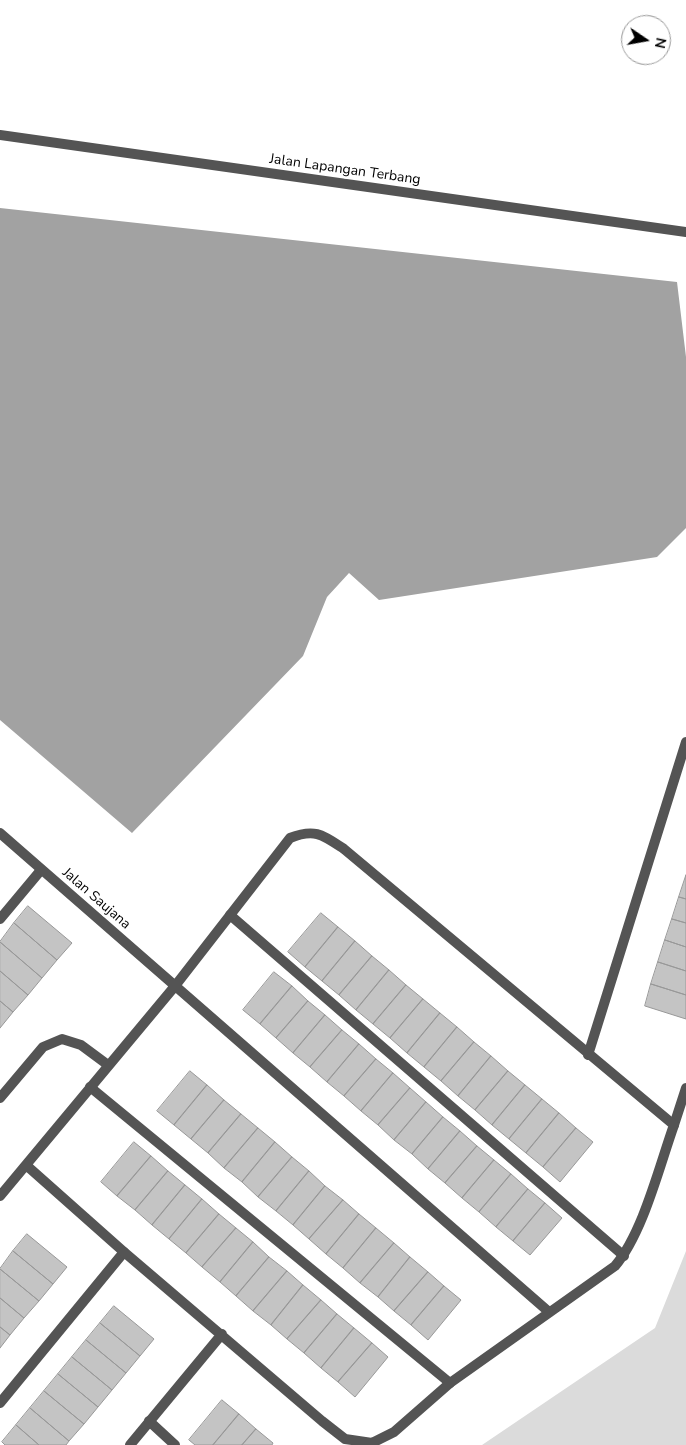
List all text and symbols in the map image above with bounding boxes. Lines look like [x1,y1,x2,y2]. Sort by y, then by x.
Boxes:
north arrow [621,15,671,65]
text: N [650,36,671,50]
street label: Jalan Lapangan Terbang [268,151,422,189]
street label: Jalan Saujana [58,865,134,933]

